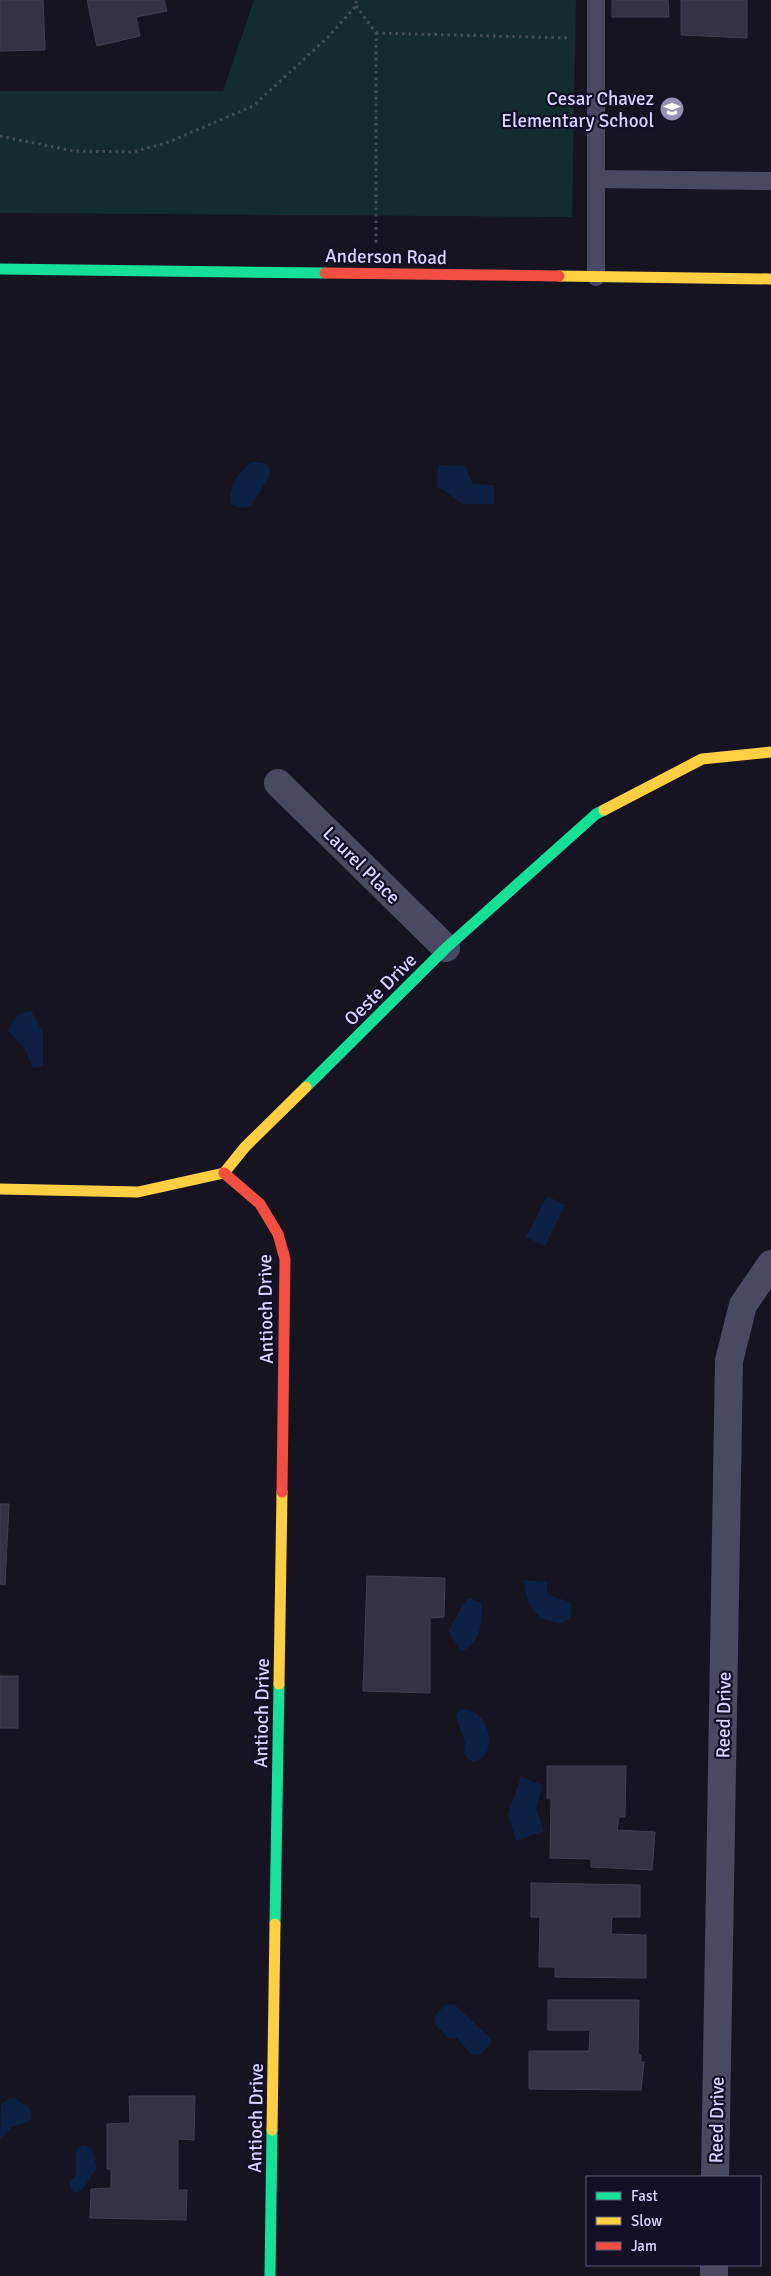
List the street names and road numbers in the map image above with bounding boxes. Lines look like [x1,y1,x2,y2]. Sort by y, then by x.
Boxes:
street label: Anderson Road [325,244,447,270]
street label: Laurel Place [317,822,405,910]
street label: Oeste Drive [339,948,422,1031]
street label: Antioch Drive [253,1254,279,1364]
street label: Antioch Drive [249,1658,275,1768]
street label: Reed Drive [711,1671,737,1759]
street label: Antioch Drive [243,2063,269,2173]
street label: Reed Drive [704,2076,730,2164]

